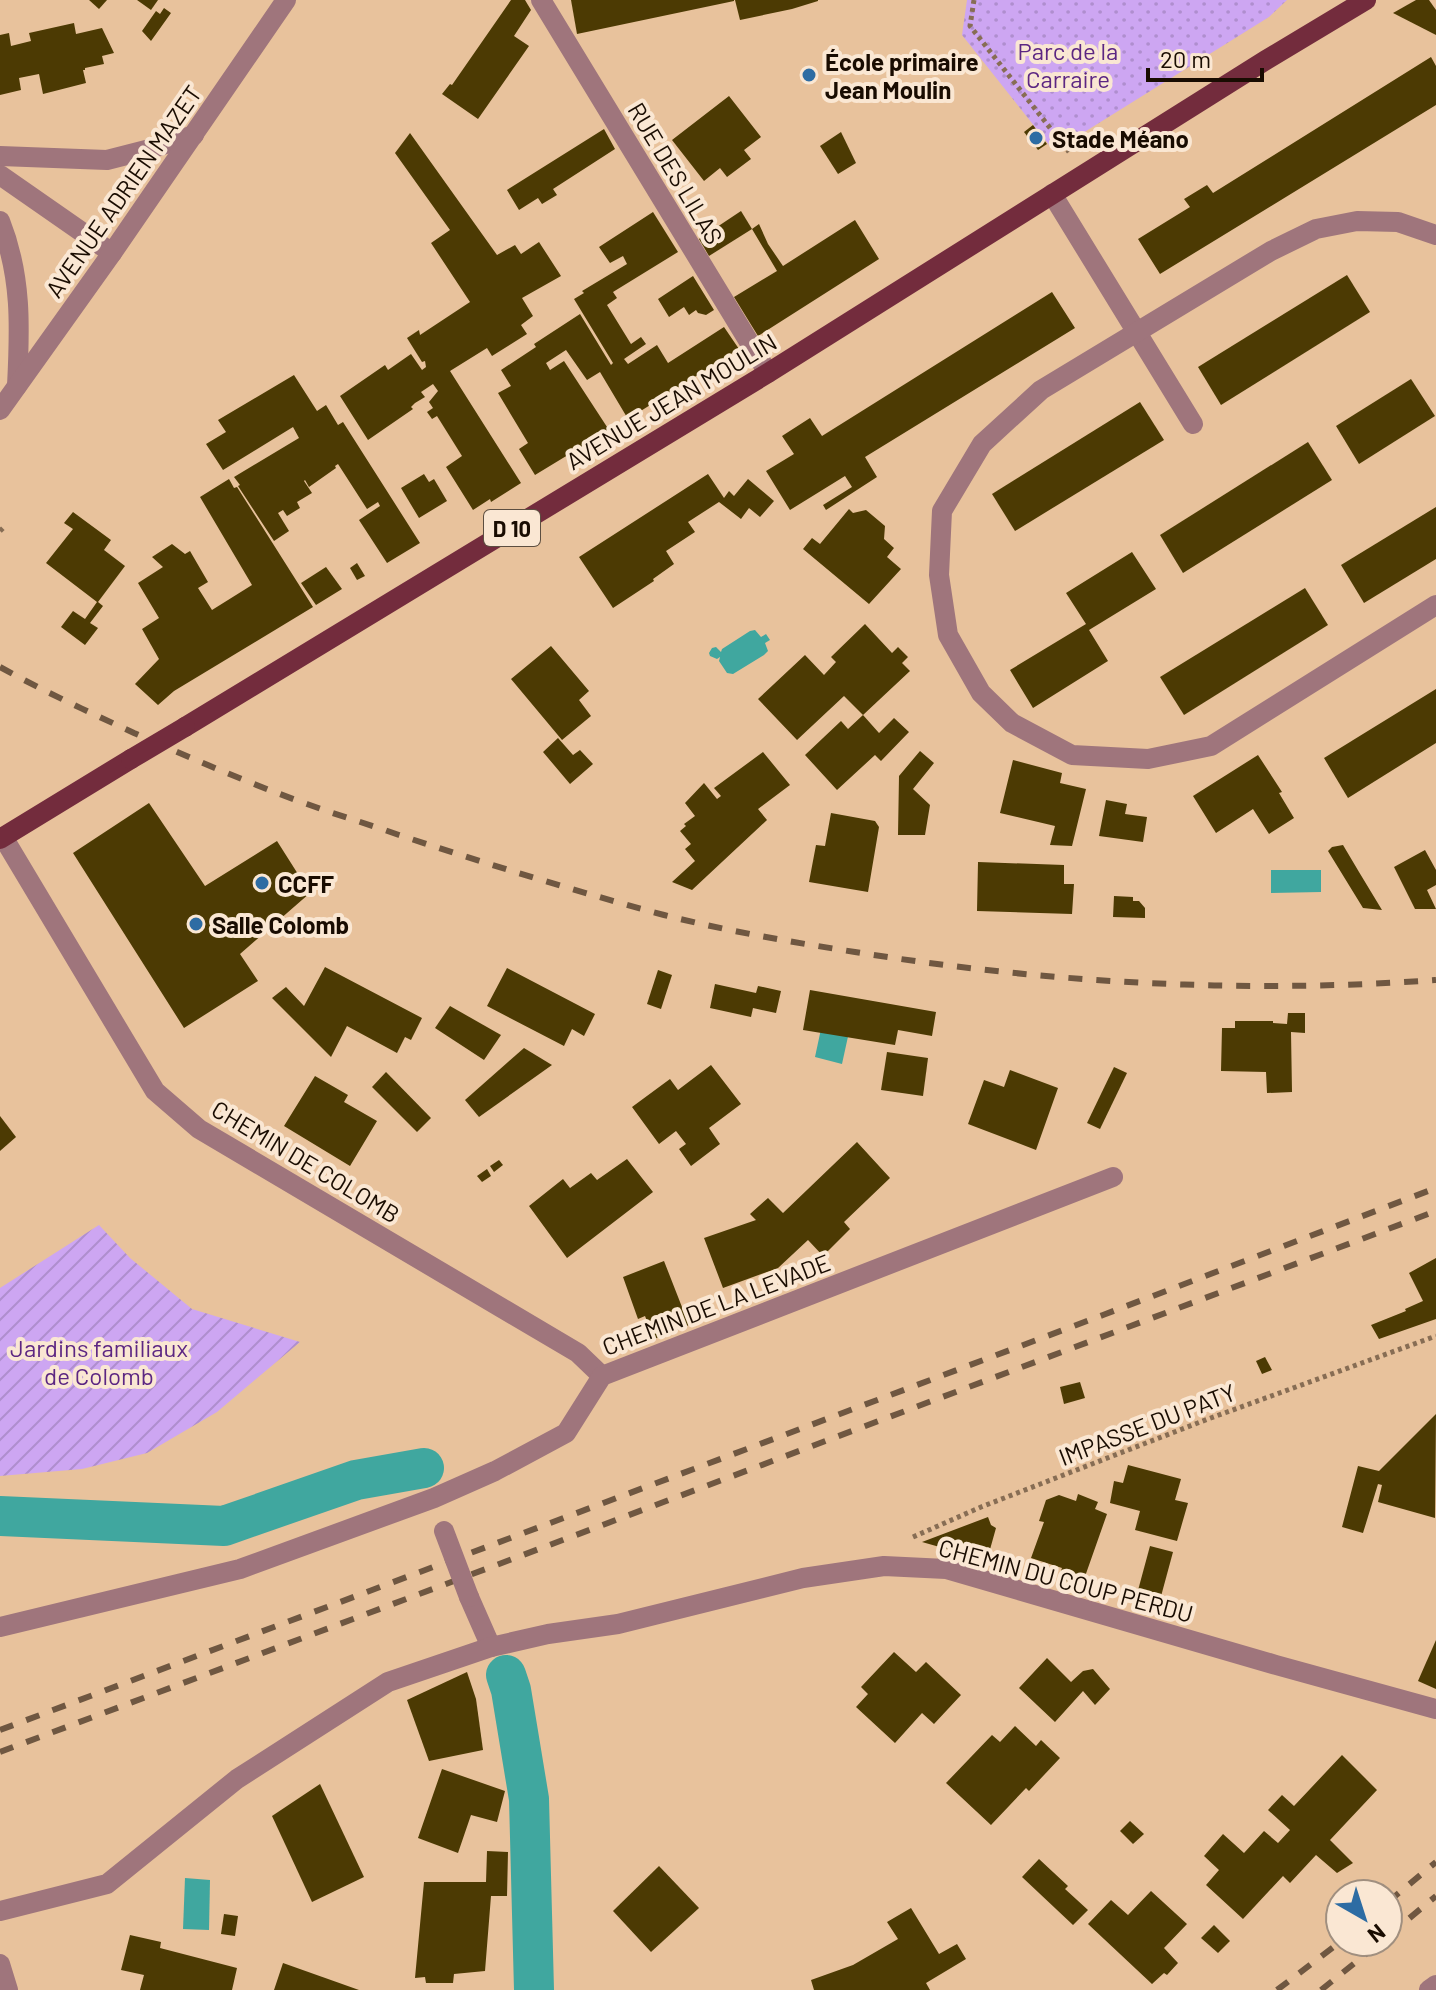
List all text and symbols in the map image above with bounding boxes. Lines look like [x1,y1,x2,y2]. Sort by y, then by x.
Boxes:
scale bar [1148,32,1262,82]
park label: Parc de la Carraire [1018,36,1118,93]
text: 20 m [1160,44,1211,73]
place label: École primaire Jean Moulin [825,47,979,104]
marker: École primaire Jean Moulin [800,66,818,84]
street label: AVENUE ADRIEN MAZET [39,79,207,303]
street label: RUE DES LILAS [622,97,730,249]
place label: Stade Méano [1052,124,1189,153]
marker: Stade Méano [1027,129,1045,147]
street label: AVENUE JEAN MOULIN [560,327,782,475]
road number: D 10 [484,510,540,546]
place label: CCFF [278,869,335,898]
marker: CCFF [253,874,271,892]
place label: Salle Colomb [212,910,349,939]
marker: Salle Colomb [187,915,205,933]
street label: CHEMIN DE COLOMB [207,1094,405,1228]
street label: CHEMIN DE LA LEVADE [598,1247,834,1361]
park label: Jardins familiaux de Colomb [10,1333,188,1390]
street label: IMPASSE DU PATY [1054,1377,1240,1471]
street label: CHEMIN DU COUP PERDU [936,1532,1196,1628]
north arrow [1324,1878,1404,1958]
text: N [1363,1920,1391,1949]

